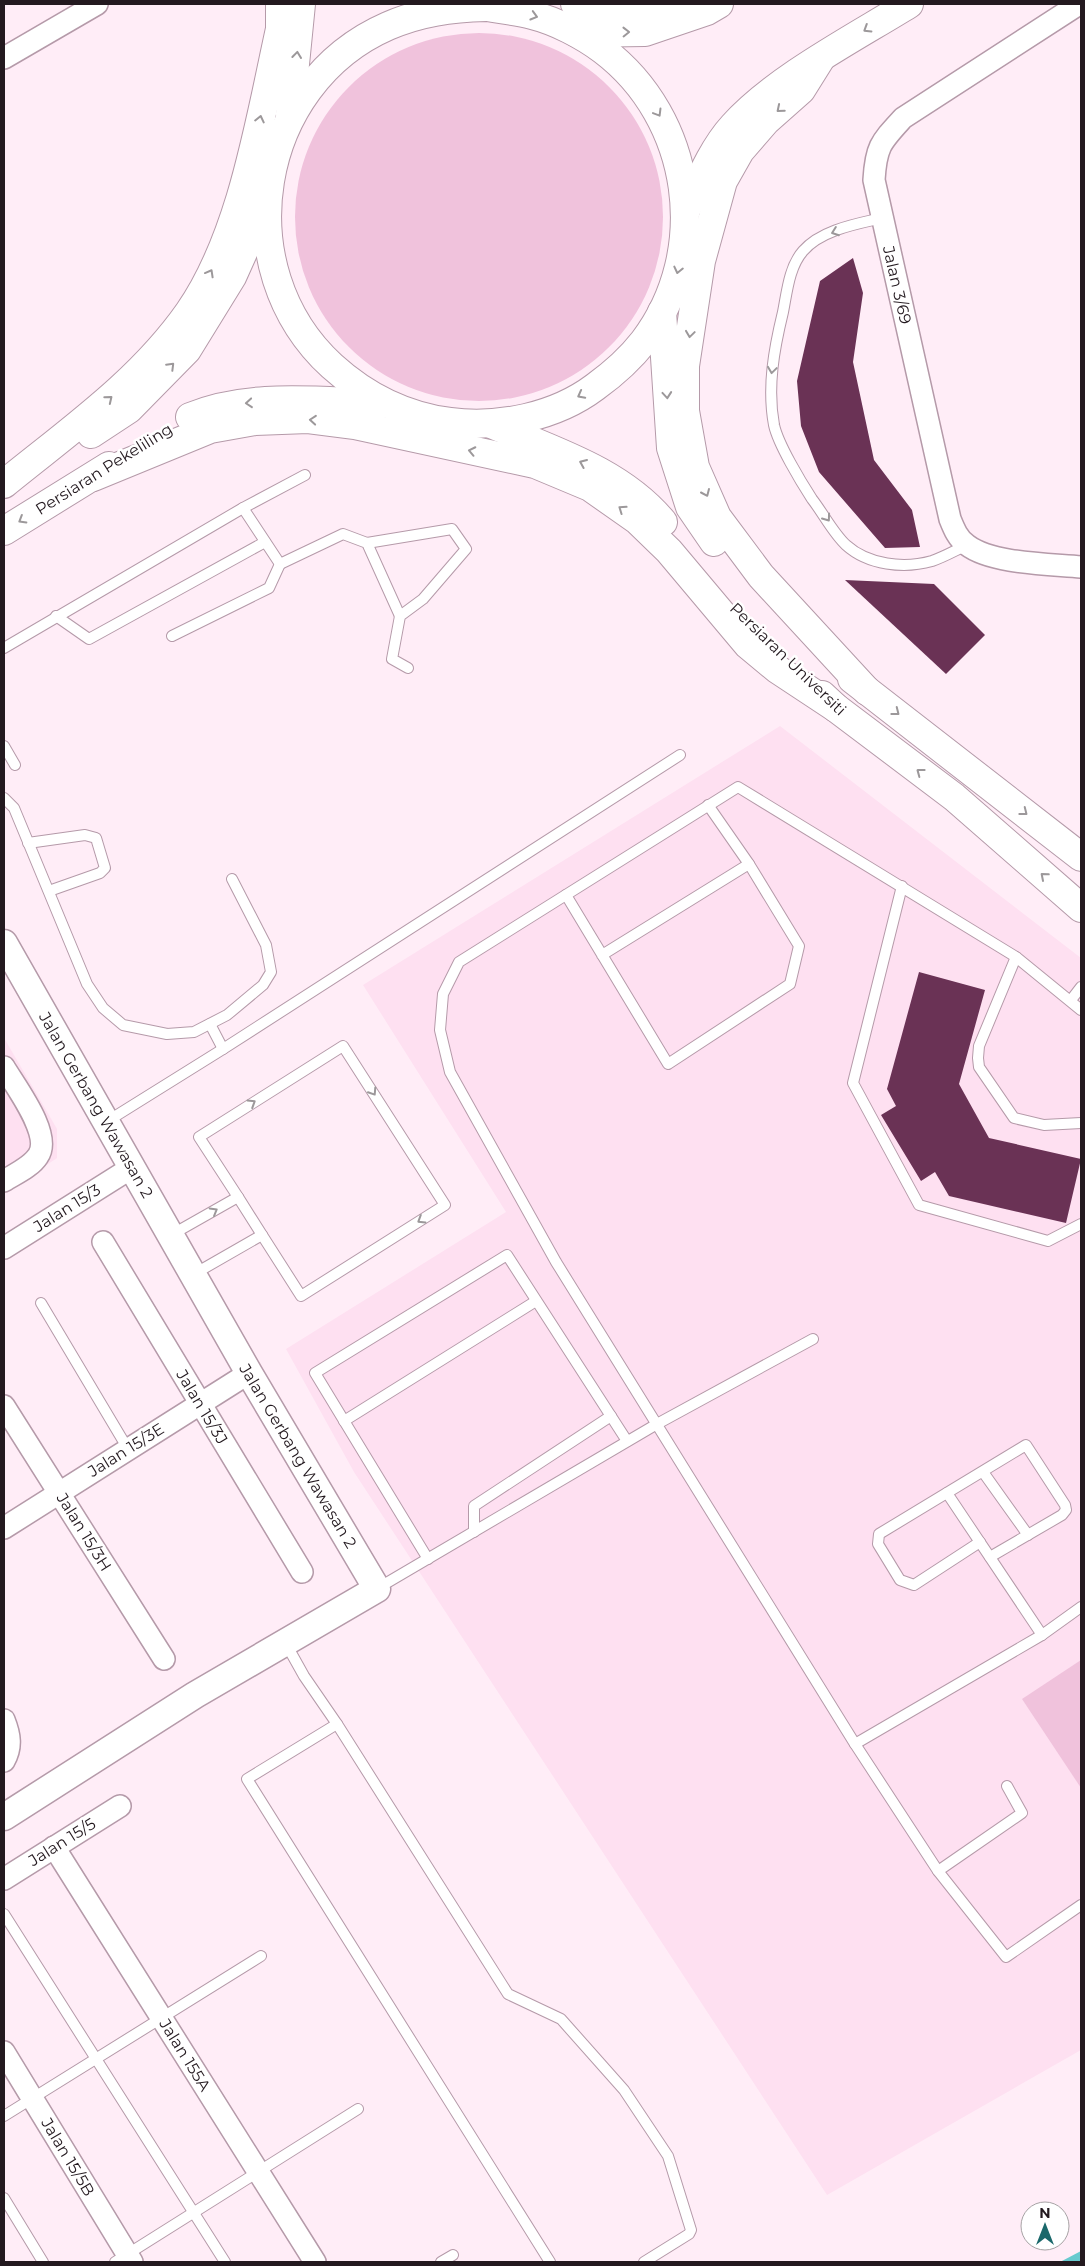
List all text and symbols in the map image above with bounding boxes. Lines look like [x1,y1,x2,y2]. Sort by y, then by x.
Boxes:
one-way arrow [529,10,538,21]
one-way arrow [864,23,873,33]
one-way arrow [622,27,630,37]
one-way arrow [291,50,302,58]
one-way arrow [776,103,785,112]
one-way arrow [652,108,662,117]
one-way arrow [254,114,265,123]
one-way arrow [832,226,840,236]
street label: Jalan 3/69 [879,243,915,326]
one-way arrow [673,266,684,274]
one-way arrow [204,269,214,278]
one-way arrow [685,331,696,339]
one-way arrow [165,363,174,372]
one-way arrow [767,367,778,375]
one-way arrow [578,389,587,399]
one-way arrow [661,392,672,400]
one-way arrow [104,395,113,404]
one-way arrow [244,398,252,409]
one-way arrow [309,415,317,426]
street label: Persiaran Pekeliling [32,419,176,519]
one-way arrow [468,446,477,456]
one-way arrow [579,459,588,470]
one-way arrow [700,488,711,497]
one-way arrow [618,506,627,515]
one-way arrow [821,512,829,521]
one-way arrow [18,514,27,524]
street label: Persiaran Universiti [726,599,850,719]
one-way arrow [890,707,899,716]
one-way arrow [917,769,926,777]
one-way arrow [1018,806,1027,814]
one-way arrow [1041,873,1050,882]
street label: Jalan Gerbang Wawasan 2 [34,1008,157,1201]
one-way arrow [367,1087,376,1096]
one-way arrow [247,1100,256,1110]
street label: Jalan 15/3 [29,1180,104,1237]
one-way arrow [208,1207,217,1217]
one-way arrow [417,1214,426,1224]
street label: Jalan Gerbang Wawasan 2 [235,1360,361,1552]
street label: Jalan 15/3J [172,1365,232,1448]
street label: Jalan 15/3E [84,1419,168,1481]
street label: Jalan 15/3H [52,1489,115,1575]
street label: Jalan 15/5 [24,1814,99,1871]
street label: Jalan 155A [155,2015,215,2095]
street label: Jalan 15/5B [37,2114,99,2199]
north arrow [1020,2201,1070,2251]
text: N [1039,2204,1051,2222]

